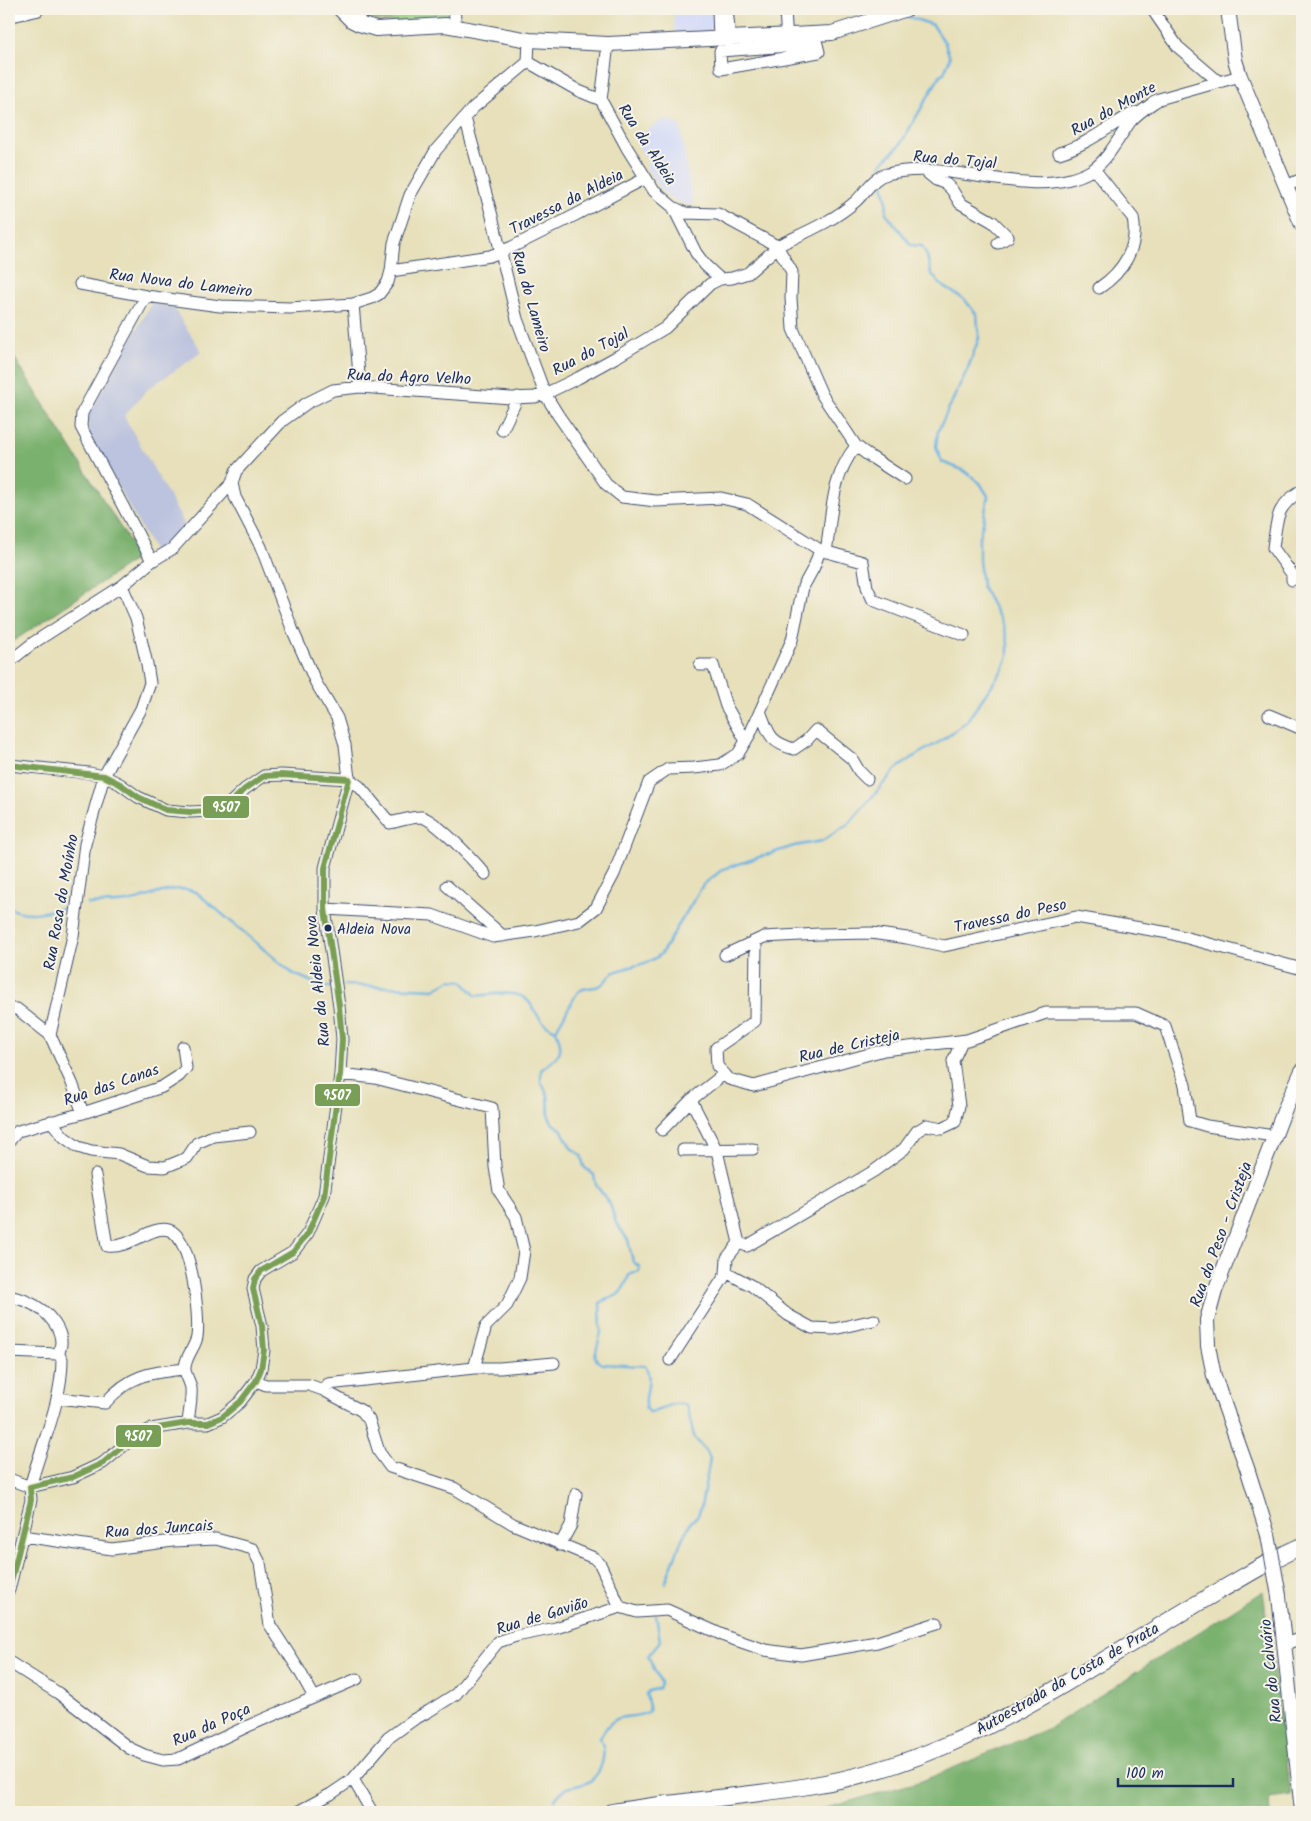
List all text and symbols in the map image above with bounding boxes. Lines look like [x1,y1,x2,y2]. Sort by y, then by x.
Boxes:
street label: Rua do Monte [1066,75,1161,143]
street label: Rua da Aldeia [611,99,683,191]
street label: Rua do Tojal [912,144,998,177]
street label: Travessa da Aldeia [505,163,628,242]
street label: Rua do Lameiro [504,247,557,355]
street label: Rua Nova do Lameiro [108,262,254,305]
street label: Rua do Tojal [548,322,634,383]
street label: Rua do Agro Velho [346,363,472,392]
line badge: 9507 [202,795,250,819]
text: 9507 [212,797,240,819]
street label: Rua Rosa do Moínho [37,832,86,972]
street label: Travessa do Peso [952,892,1069,941]
street label: Rua da Aldeia Nova [299,914,338,1048]
place label: Aldeia Nova [337,918,411,942]
marker: Aldeia Nova [323,923,333,933]
street label: Rua de Cristeja [796,1023,902,1070]
street label: Rua das Canas [60,1057,163,1113]
line badge: 9507 [314,1083,361,1107]
text: 9507 [323,1085,351,1107]
street label: Rua do Peso - Cristeja [1183,1158,1259,1311]
line badge: 9507 [115,1424,162,1448]
text: 9507 [124,1426,152,1448]
street label: Rua dos Juncais [104,1513,214,1546]
street label: Rua de Gavião [493,1591,592,1642]
street label: Autoestrada da Costa de Prata [971,1616,1164,1742]
street label: Rua do Calvário [1254,1618,1289,1724]
street label: Rua da Poça [168,1697,255,1754]
scale bar [1118,1756,1234,1788]
text: 100 m [1126,1762,1164,1786]

